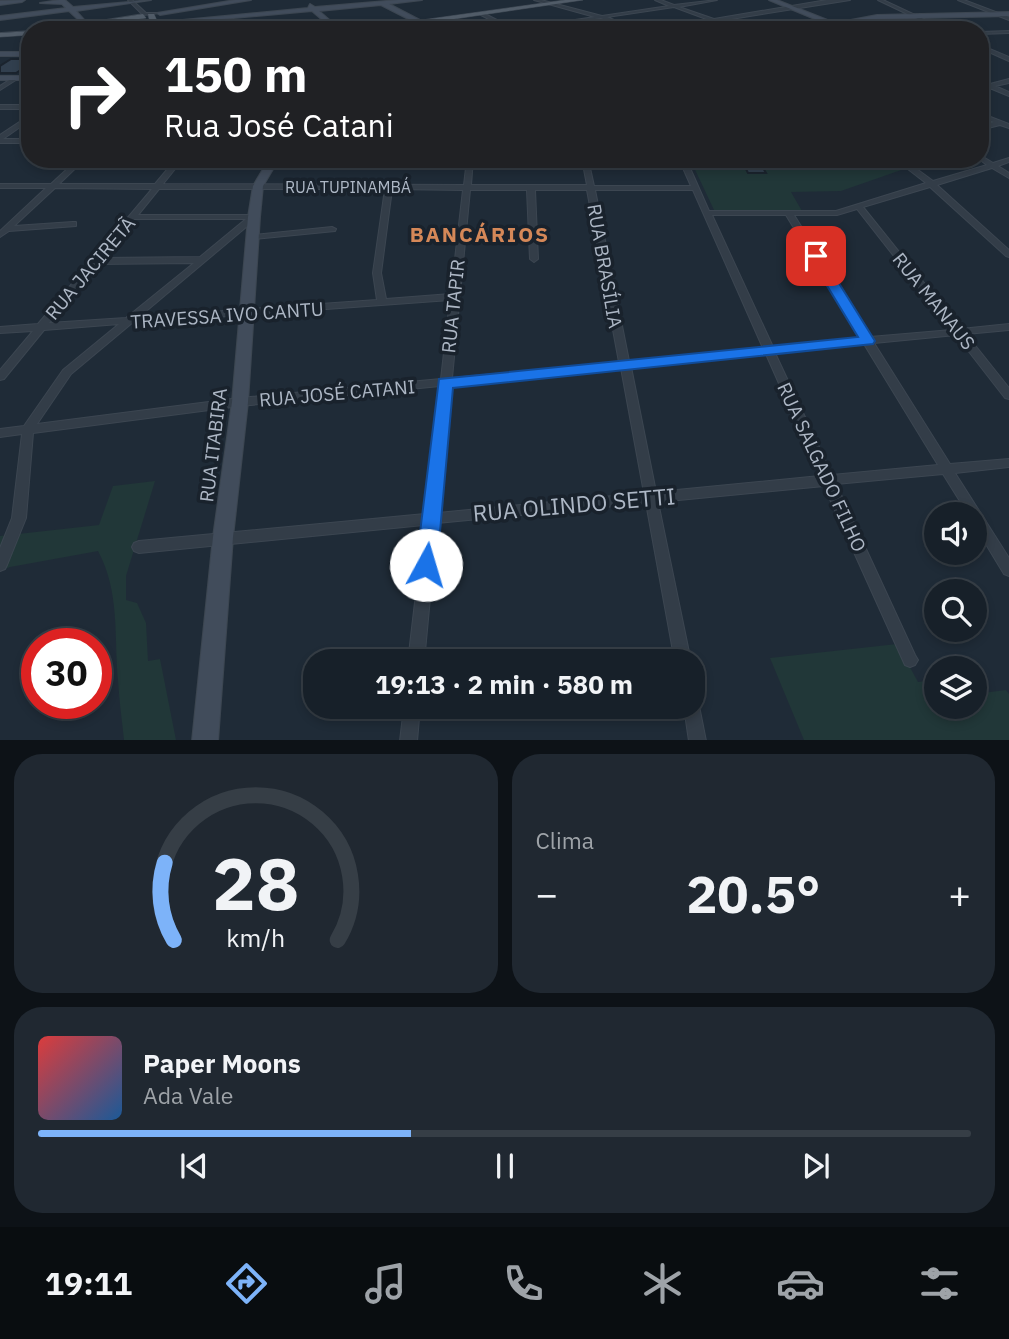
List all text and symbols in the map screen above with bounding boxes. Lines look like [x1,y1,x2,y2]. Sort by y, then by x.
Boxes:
text: 150 m [164,42,308,105]
icon: right [49,49,140,140]
text: Rua José Catani [164,104,394,146]
street label: RUA TUPINAMBÁ [285,176,411,197]
street label: RUA BRASÍLIA [582,202,628,330]
street label: RUA JACIRETÃ [40,212,140,324]
district label: BANCÁRIOS [410,220,550,248]
pin [786,226,846,286]
icon: arrive [797,237,835,275]
street label: RUA MANAUS [888,248,980,354]
street label: RUA TAPIR [436,258,470,354]
street label: TRAVESSA IVO CANTU [130,296,324,334]
street label: RUA JOSÉ CATANI [258,374,416,412]
street label: RUA SALGADO FILHO [772,379,872,555]
street label: RUA ITABIRA [194,387,232,503]
street label: RUA OLINDO SETTI [471,480,676,528]
map controls [924,502,987,719]
button: sound [924,502,987,565]
position arrow [389,528,463,602]
button: search [924,579,987,642]
speed limit sign: 30 [21,628,112,719]
button: layers [924,656,987,719]
text: 19:13 · 2 min · 580 m [375,667,633,701]
text: Clima [536,825,594,855]
text: 28 [212,835,299,930]
text: 20.5° [686,860,820,927]
text: − [536,869,558,918]
text: + [948,869,971,918]
text: km/h [226,920,285,953]
text: Paper Moons [143,1046,301,1080]
text: Ada Vale [143,1080,233,1110]
icon: previous [175,1147,213,1185]
icon: pause [486,1147,524,1185]
icon: next [797,1147,835,1185]
icon: directions [222,1259,271,1308]
icon: music [361,1259,410,1308]
icon: phone [499,1259,548,1308]
icon: climate [638,1259,687,1308]
icon: car [776,1259,825,1308]
icon: filters [915,1259,964,1308]
text: 19:11 [45,1262,132,1304]

